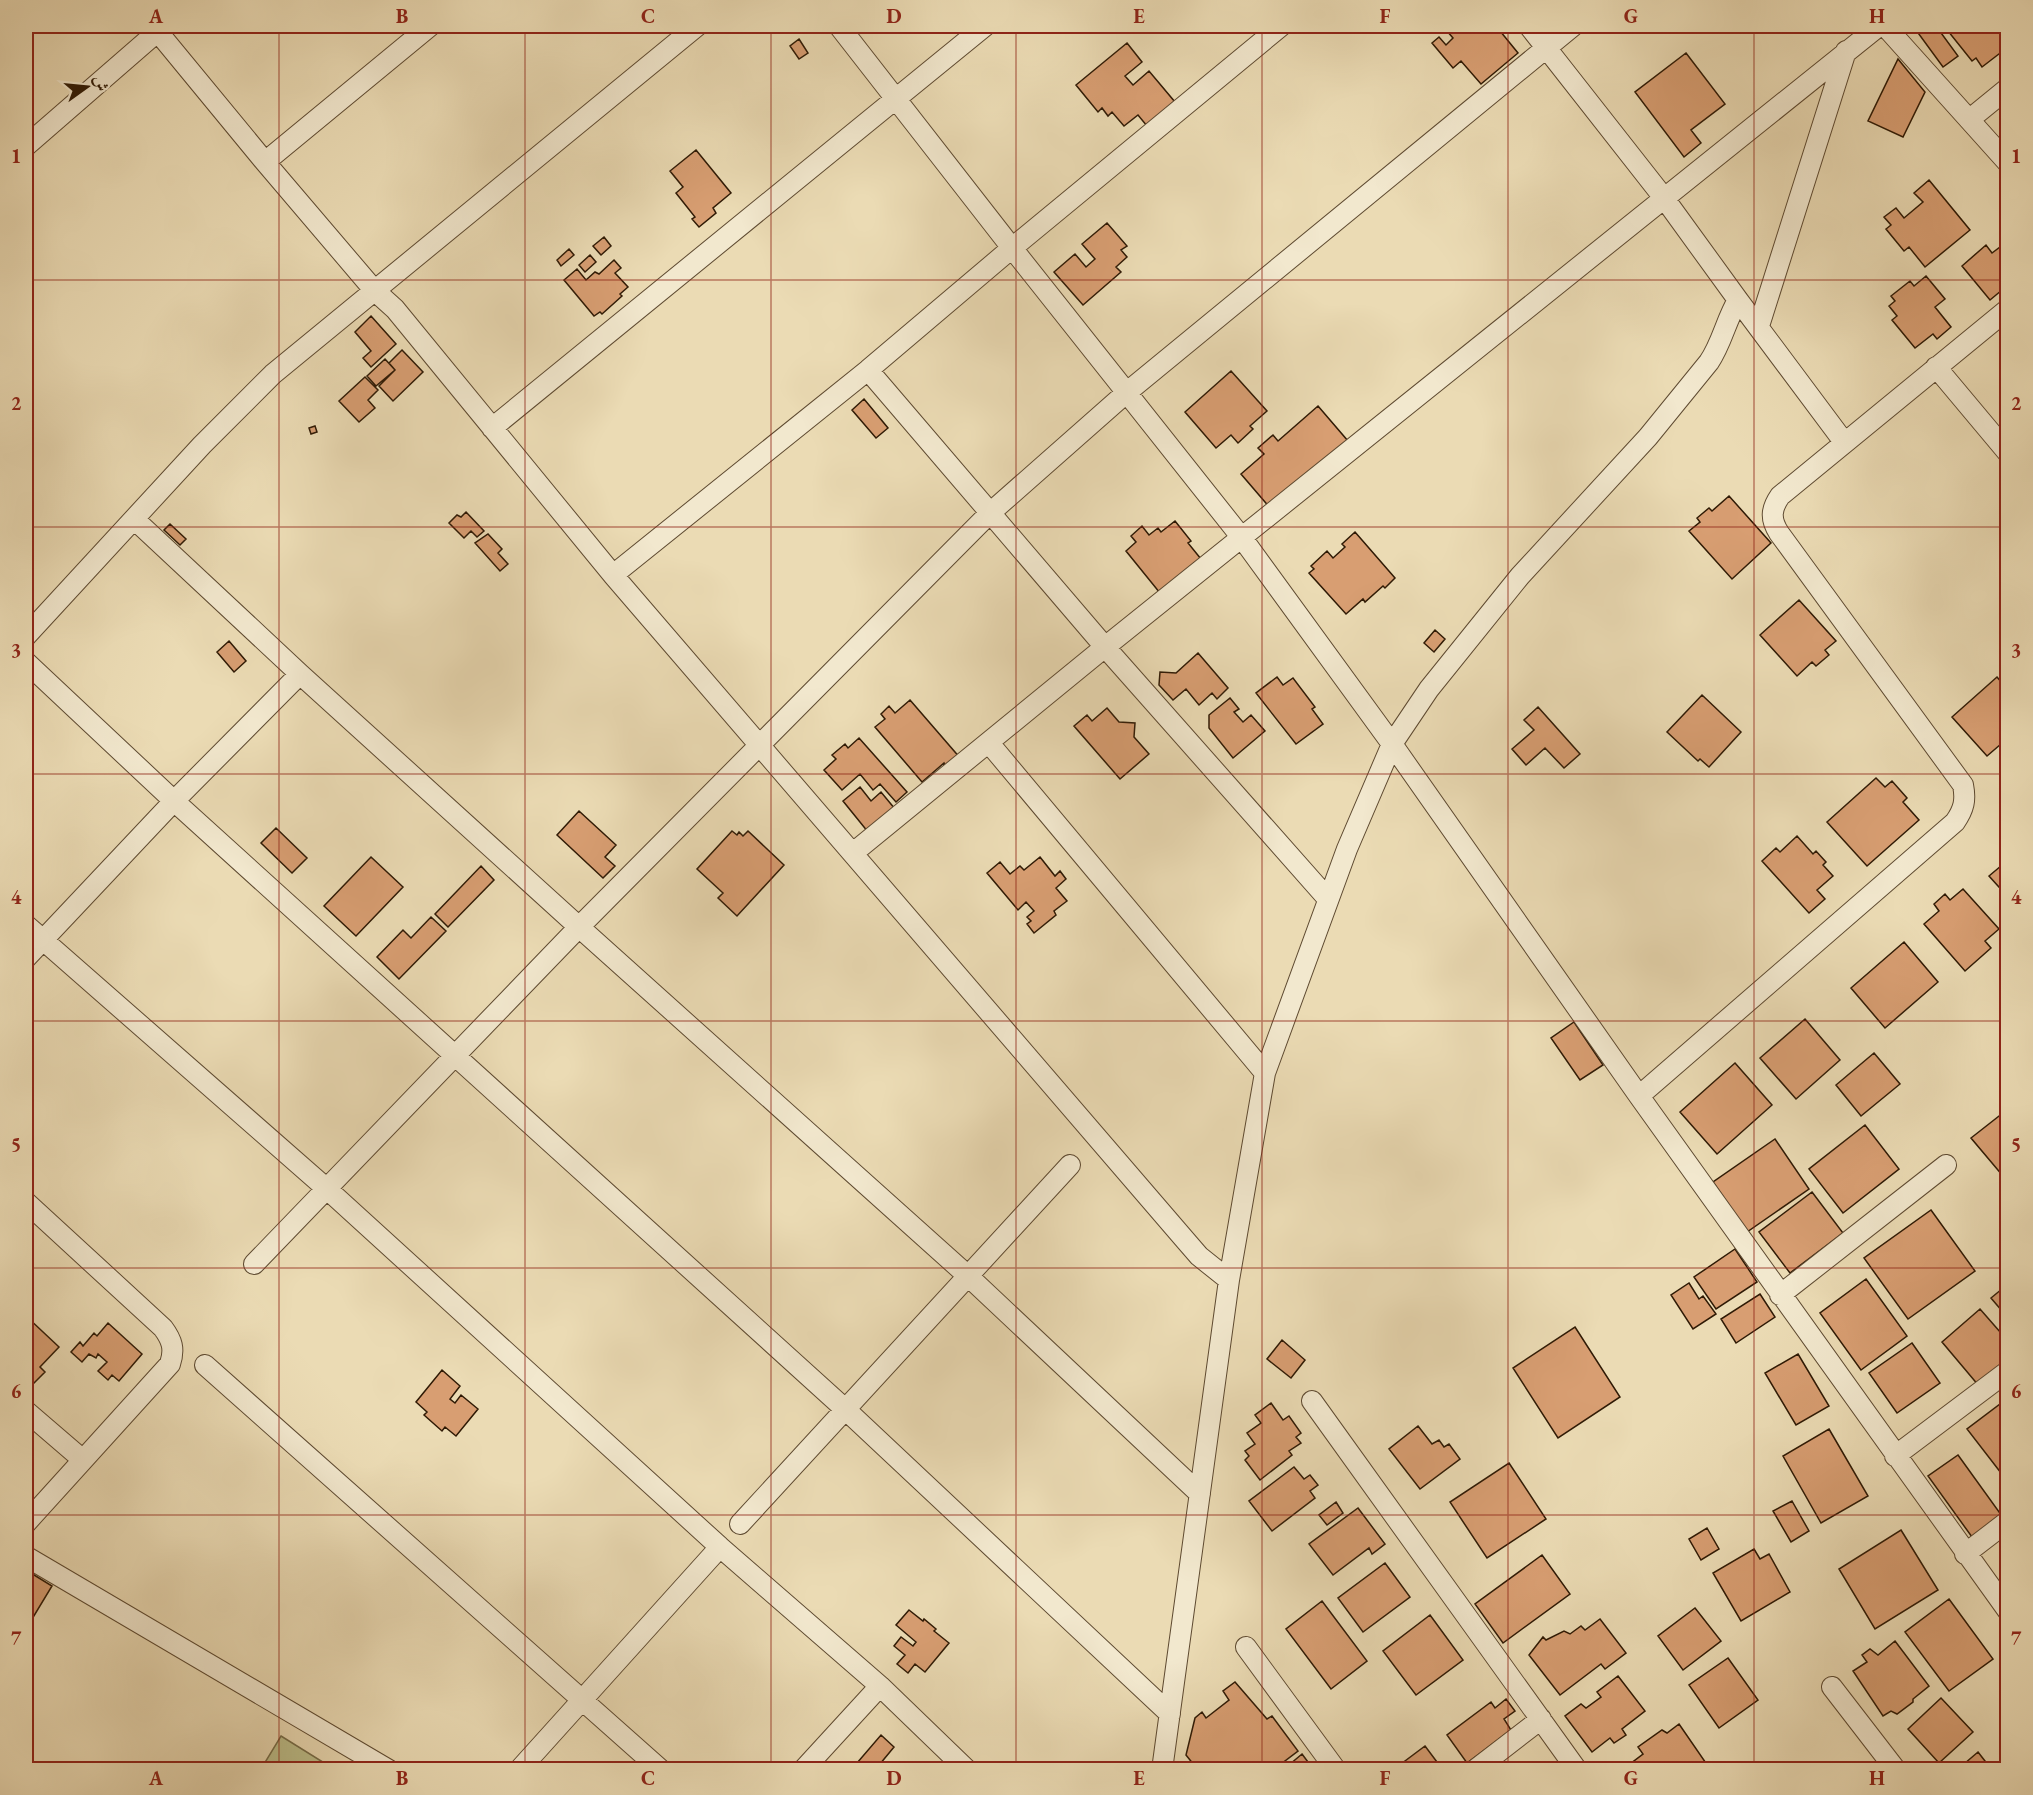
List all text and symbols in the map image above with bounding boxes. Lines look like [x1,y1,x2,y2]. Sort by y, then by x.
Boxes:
text: A [148,3,164,29]
text: B [396,3,408,29]
text: C [641,3,655,29]
text: D [886,3,902,29]
text: E [1133,3,1145,29]
text: F [1380,3,1391,29]
text: G [1624,3,1638,29]
text: H [1869,3,1885,29]
north arrow [57,57,117,117]
text: ش [89,73,113,94]
text: 1 [11,143,21,169]
text: 1 [2011,143,2021,169]
text: 2 [11,390,22,416]
text: 2 [2011,390,2022,416]
text: 3 [11,637,21,663]
text: 3 [2011,637,2021,663]
text: 4 [11,884,22,910]
text: 4 [2011,884,2022,910]
text: 5 [11,1131,21,1157]
text: 5 [2011,1131,2021,1157]
text: 6 [11,1378,22,1404]
text: 6 [2011,1378,2022,1404]
text: 7 [11,1625,22,1651]
text: 7 [2011,1625,2022,1651]
text: A [148,1765,164,1791]
text: B [396,1765,408,1791]
text: C [641,1765,655,1791]
text: D [886,1765,902,1791]
text: E [1133,1765,1145,1791]
text: F [1380,1765,1391,1791]
text: G [1624,1765,1638,1791]
text: H [1869,1765,1885,1791]

